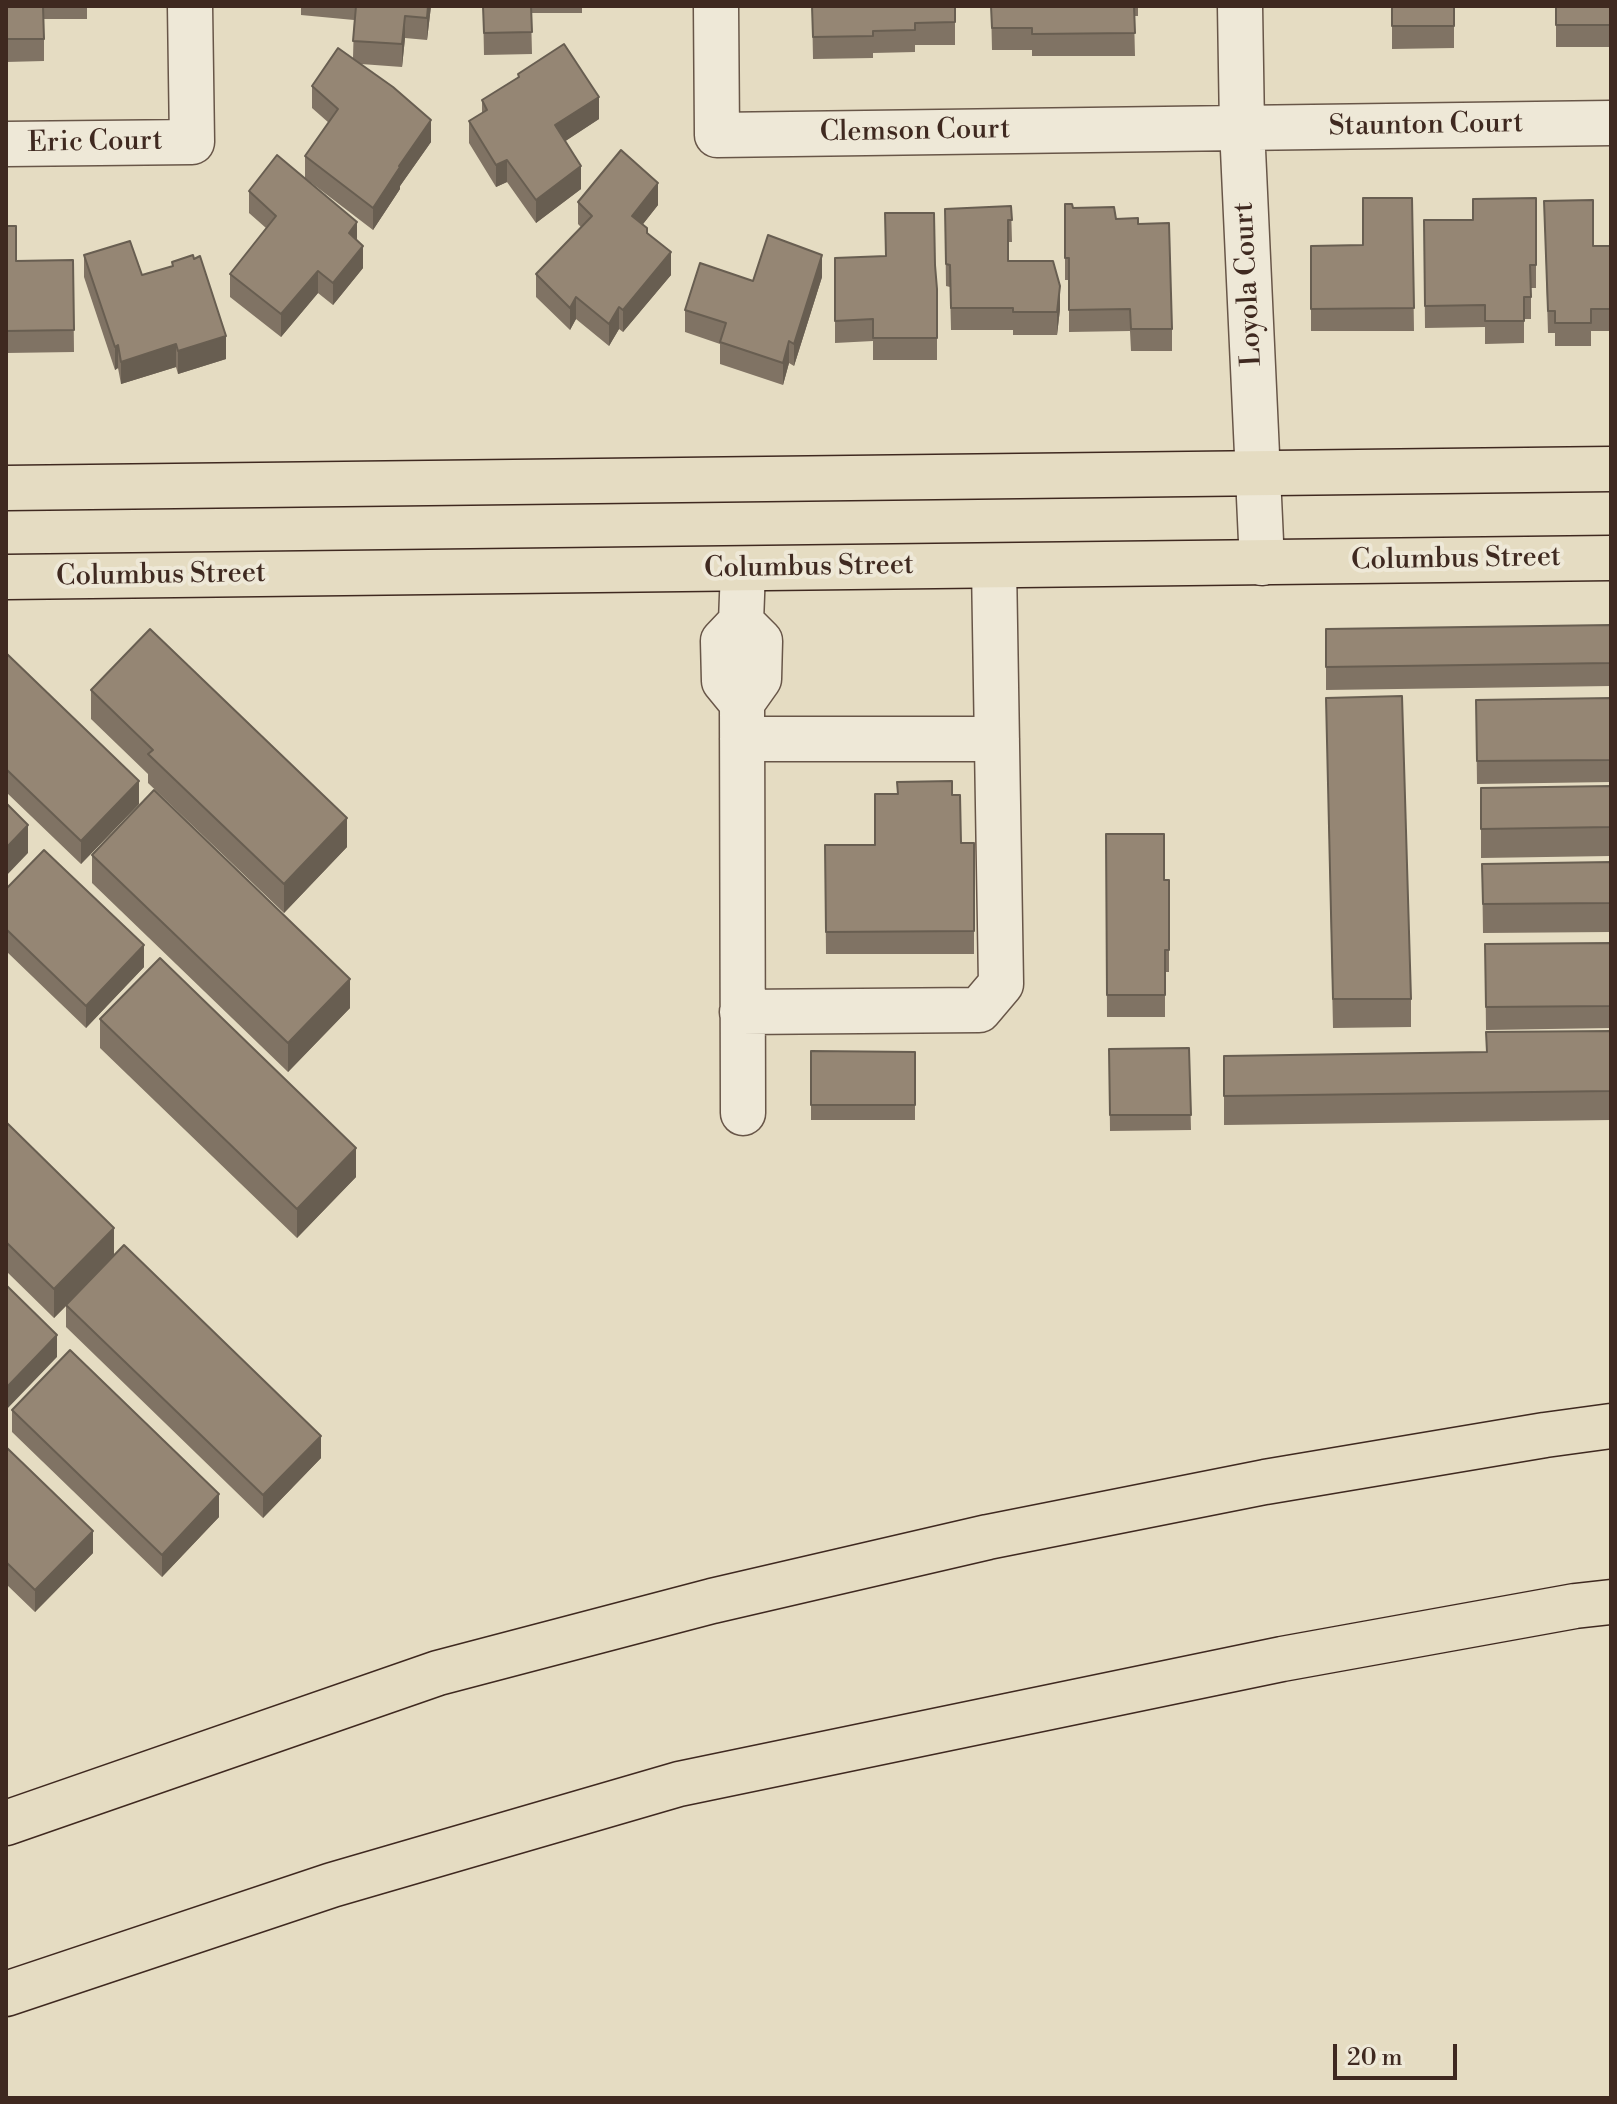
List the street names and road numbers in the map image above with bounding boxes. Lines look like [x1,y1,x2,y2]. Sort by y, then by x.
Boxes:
street label: Staunton Court [1328,108,1524,144]
street label: Clemson Court [820,114,1010,150]
street label: Eric Court [27,125,163,161]
street label: Loyola Court [1228,201,1270,367]
street label: Columbus Street [1351,541,1561,579]
street label: Columbus Street [704,549,914,587]
street label: Columbus Street [56,557,266,595]

